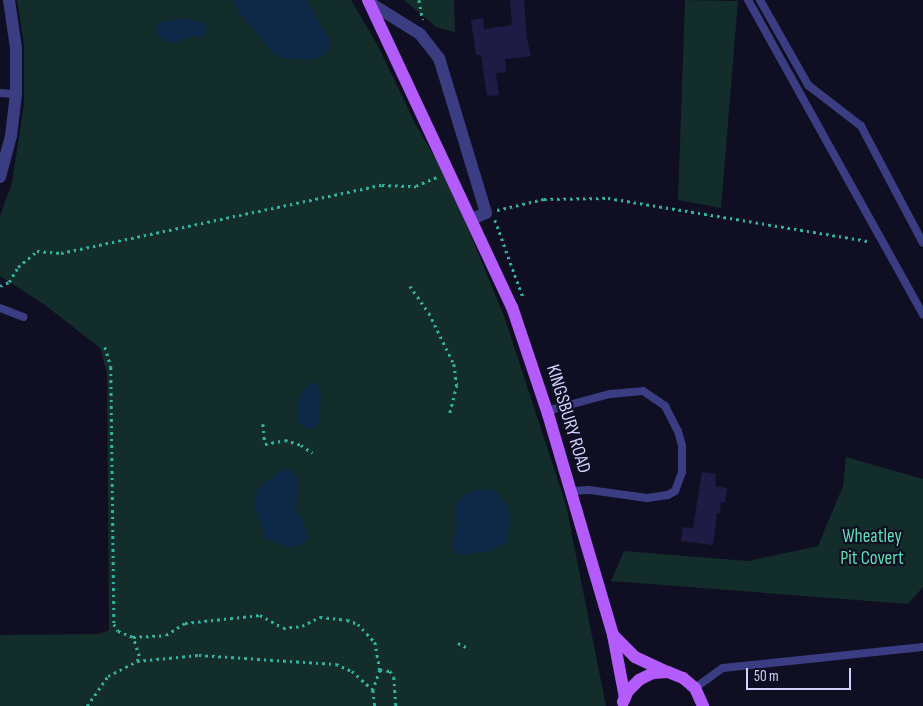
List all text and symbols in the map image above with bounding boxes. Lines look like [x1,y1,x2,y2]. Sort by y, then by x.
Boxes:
street label: KINGSBURY ROAD [541,362,595,476]
park label: Wheatley Pit Covert [840,526,904,570]
scale bar [748,658,853,690]
text: 50 m [754,667,779,686]

